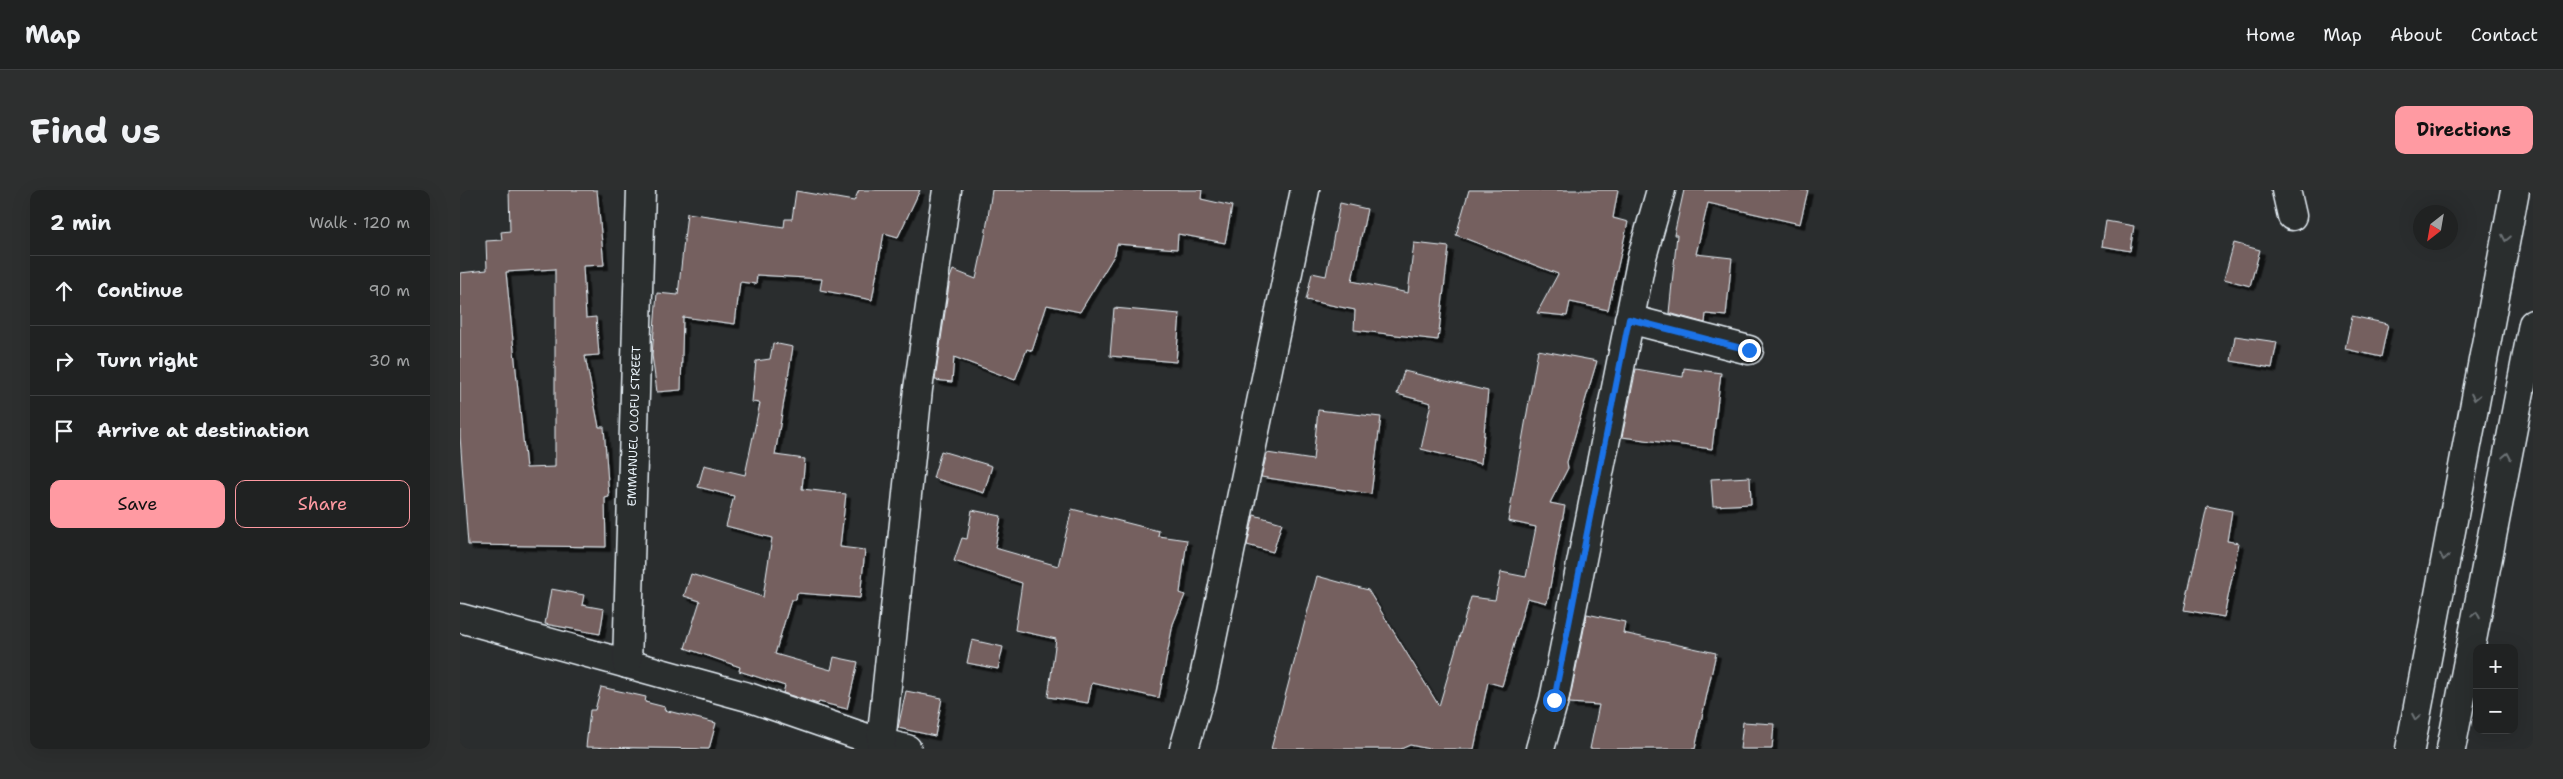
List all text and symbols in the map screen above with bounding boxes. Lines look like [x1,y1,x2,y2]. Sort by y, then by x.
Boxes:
text: Map [25,19,81,51]
text: Home [2246,23,2295,47]
text: Map [2323,23,2362,47]
text: About [2390,23,2443,47]
text: Contact [2471,23,2538,47]
button: Directions [2395,106,2533,154]
text: Find us [30,107,161,154]
north arrow [2413,205,2458,250]
text: 2 min [50,209,111,237]
text: Walk · 120 m [309,212,410,233]
one-way arrow [2501,233,2512,242]
icon: ahead [50,277,78,305]
text: Continue [97,278,183,303]
text: 90 m [369,280,410,301]
route end [1738,339,1761,362]
street label: EMMANUEL OLOFU STREET [624,345,644,507]
icon: right [50,347,78,375]
text: Turn right [97,348,198,373]
text: 30 m [369,350,410,371]
one-way arrow [2471,393,2481,402]
icon: arrive [50,417,78,445]
text: Arrive at destination [97,418,309,443]
one-way arrow [2501,451,2511,460]
button: Save [50,480,225,528]
button: Share [235,480,410,528]
one-way arrow [2440,553,2450,561]
one-way arrow [2470,611,2481,620]
map controls [2473,644,2518,734]
button: + [2473,644,2518,689]
route start [1543,689,1566,712]
button: − [2473,689,2518,734]
one-way arrow [2411,712,2421,721]

